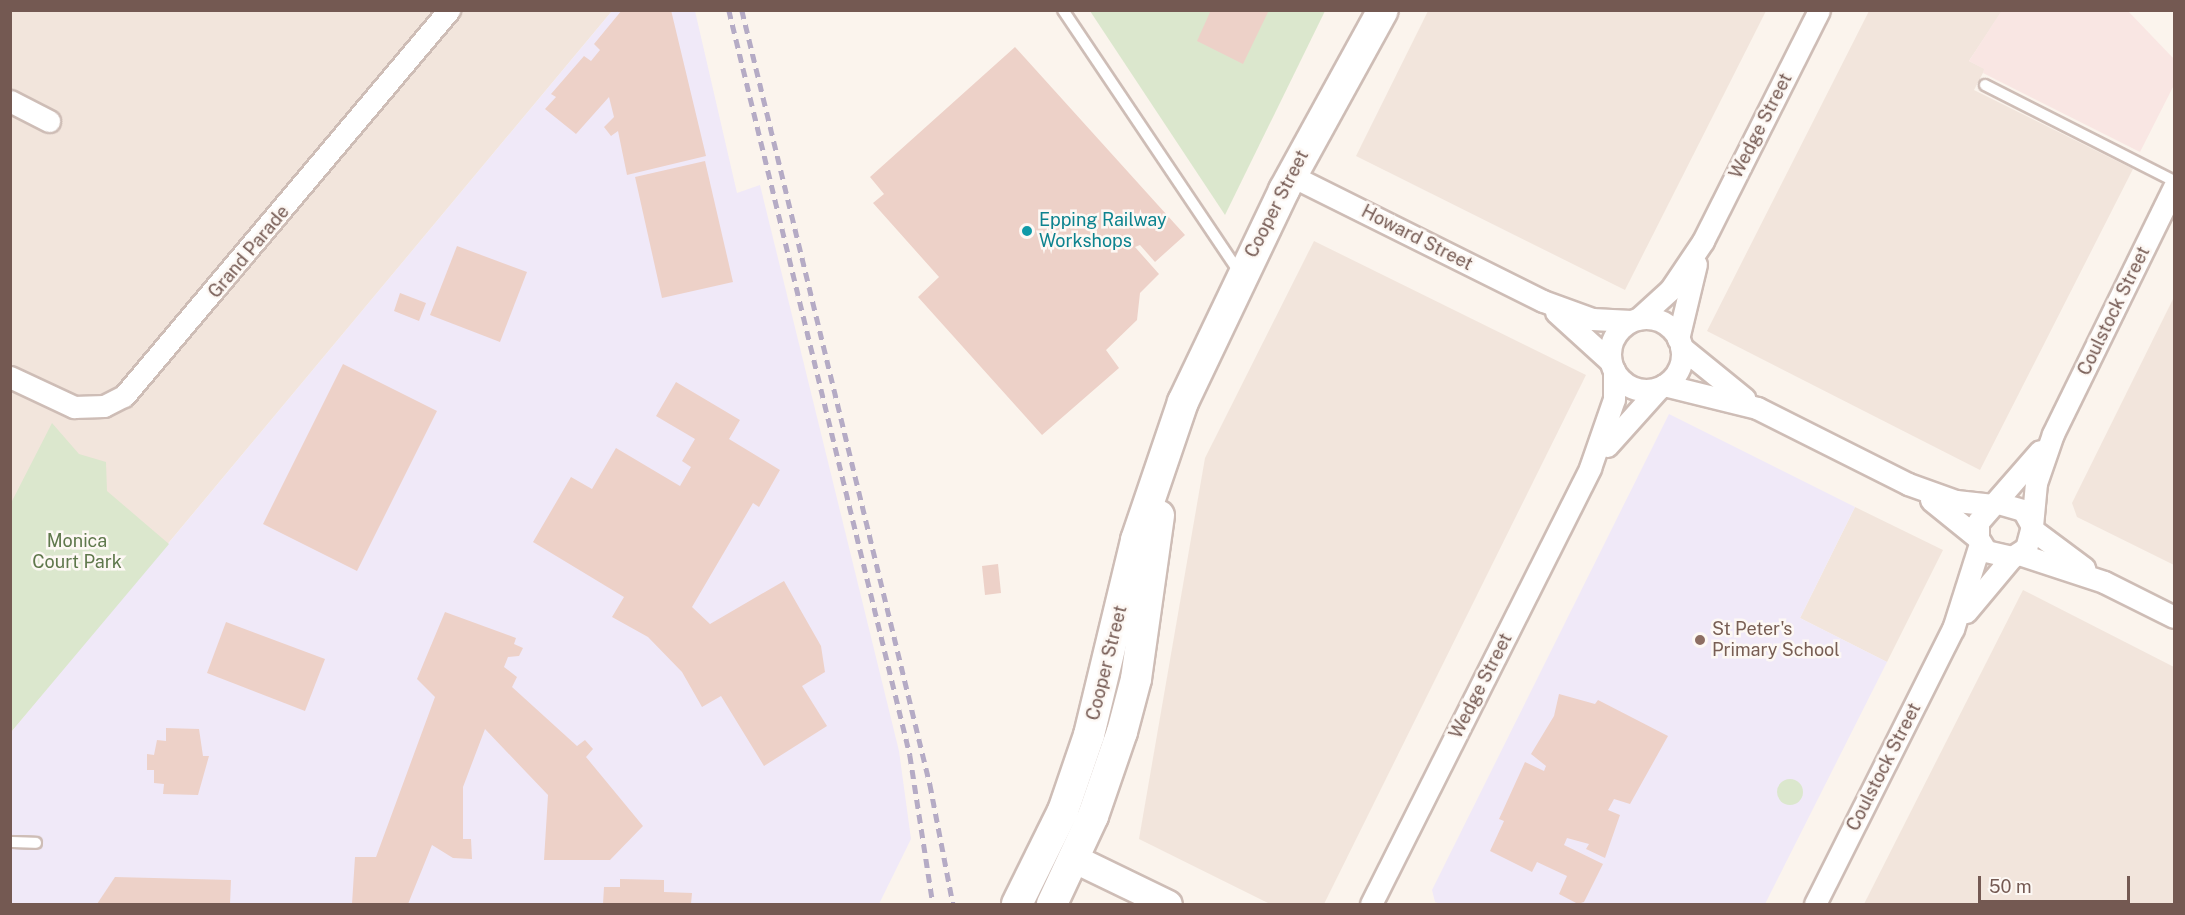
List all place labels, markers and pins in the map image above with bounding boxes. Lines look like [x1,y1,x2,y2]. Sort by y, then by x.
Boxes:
place label: Epping Railway Workshops [1039,210,1167,252]
marker: Epping Railway Workshops [1020,224,1034,238]
place label: St Peter's Primary School [1712,619,1840,662]
marker: St Peter's Primary School [1693,633,1707,647]

